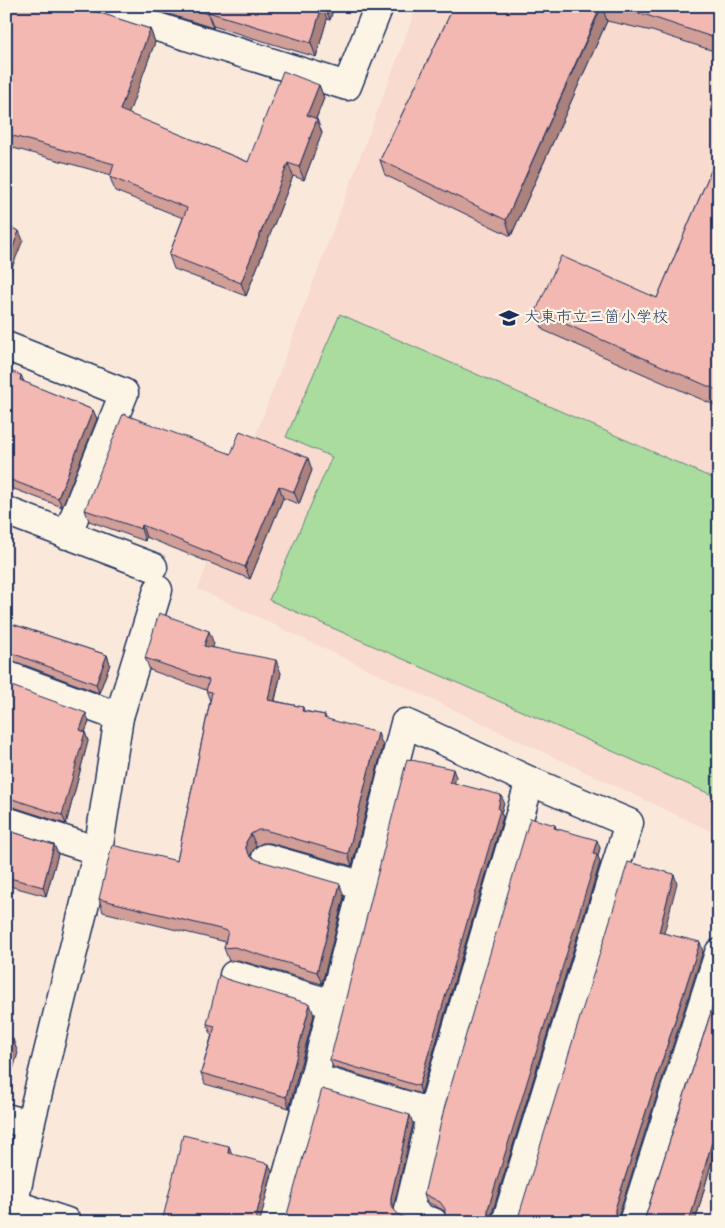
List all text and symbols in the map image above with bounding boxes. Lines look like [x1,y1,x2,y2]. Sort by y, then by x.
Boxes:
school or university icon: 大東市立三箇小学校 [498,307,520,329]
place label: 大東市立三箇小学校 [524,307,668,330]

